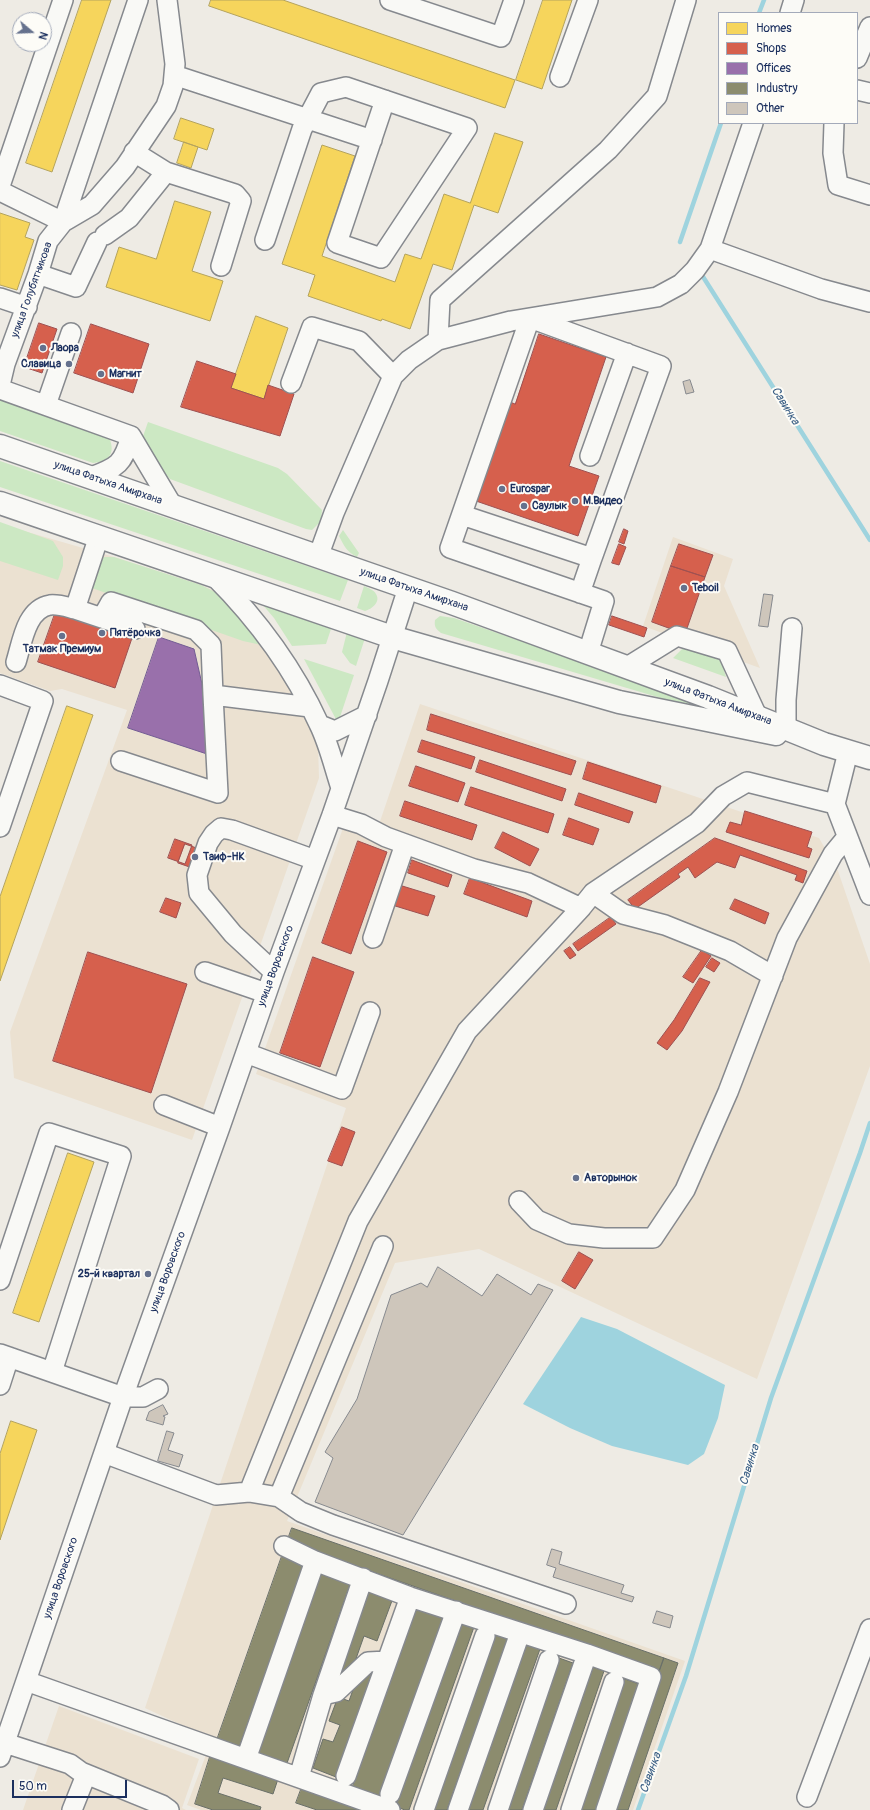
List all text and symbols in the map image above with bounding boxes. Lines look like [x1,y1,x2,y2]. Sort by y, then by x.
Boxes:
north arrow [12,12,52,52]
legend [718,12,858,124]
text: Homes [756,21,792,36]
text: N [36,30,50,41]
text: Shops [756,41,786,56]
text: Offices [756,61,791,76]
text: Industry [756,81,798,96]
text: Other [756,101,784,116]
street label: улица Голубятникова [9,240,55,340]
place label: Лаора [51,341,79,355]
marker: Лаора [38,343,48,353]
place label: Славица [21,357,61,371]
marker: Славица [64,359,74,369]
place label: Магнит [109,367,142,381]
marker: Магнит [96,369,106,379]
water label: Савинка [768,384,802,428]
street label: улица Фатыха Амирхана [52,458,164,508]
place label: Eurospar [510,482,550,496]
marker: Eurospar [497,484,507,494]
place label: М.Видео [583,494,622,508]
marker: М.Видео [570,496,580,506]
place label: Саулык [532,499,567,513]
marker: Саулык [519,501,529,511]
street label: улица Фатыха Амирхана [358,565,470,615]
place label: Teboil [692,581,719,595]
marker: Teboil [679,583,689,593]
place label: Пятёрочка [110,626,161,640]
marker: Пятёрочка [97,628,107,638]
marker: Татмак Премиум [57,631,67,641]
place label: Татмак Премиум [23,642,101,656]
street label: улица Фатыха Амирхана [663,675,773,729]
place label: Таиф-НК [203,850,245,864]
marker: Таиф-НК [190,852,200,862]
street label: улица Воровского [255,924,297,1008]
place label: Авторынок [584,1171,637,1185]
marker: Авторынок [571,1173,581,1183]
street label: улица Воровского [147,1230,189,1314]
place label: 25-й квартал [78,1267,140,1281]
marker: 25-й квартал [143,1269,153,1279]
water label: Савинка [737,1443,763,1487]
street label: улица Воровского [41,1536,81,1620]
water label: Савинка [637,1751,665,1795]
scale bar [14,1772,129,1798]
text: 50 m [19,1779,47,1794]

